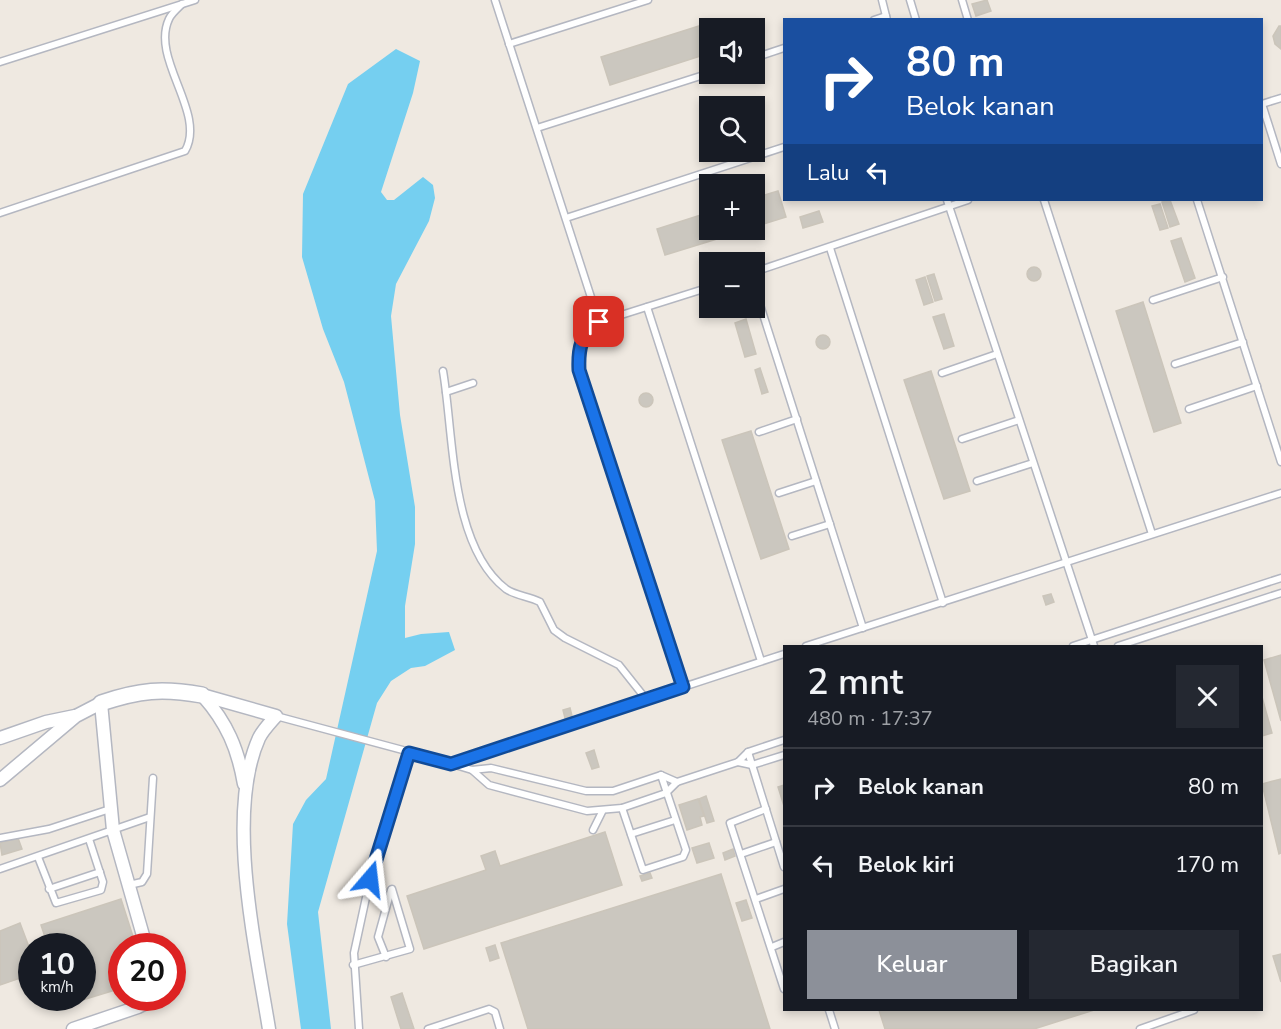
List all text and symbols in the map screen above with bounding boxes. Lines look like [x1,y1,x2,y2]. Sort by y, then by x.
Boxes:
map controls [699,18,765,318]
button: sound [699,18,765,84]
text: 80 m [906,34,1005,91]
icon: right [807,42,885,120]
text: Belok kanan [906,88,1055,125]
button: search [699,96,765,162]
icon: left [861,156,894,189]
text: Lalu [807,158,849,188]
button: + [699,174,765,240]
button: − [699,252,765,318]
pin [573,296,624,347]
icon: arrive [582,305,615,338]
text: 2 mnt [807,658,903,707]
button: close [1176,665,1239,728]
text: 480 m · 17:37 [807,705,933,732]
icon: right [807,771,840,804]
text: Belok kanan [858,772,984,802]
text: 80 m [1188,772,1239,802]
position arrow [338,847,402,911]
icon: left [807,849,840,882]
text: Belok kiri [858,850,954,880]
text: 170 m [1175,850,1239,880]
button: Keluar [807,930,1017,999]
button: Bagikan [1029,930,1239,999]
speed limit sign: 20 [108,933,186,1011]
text: 10 [39,944,75,985]
text: km/h [40,977,74,997]

